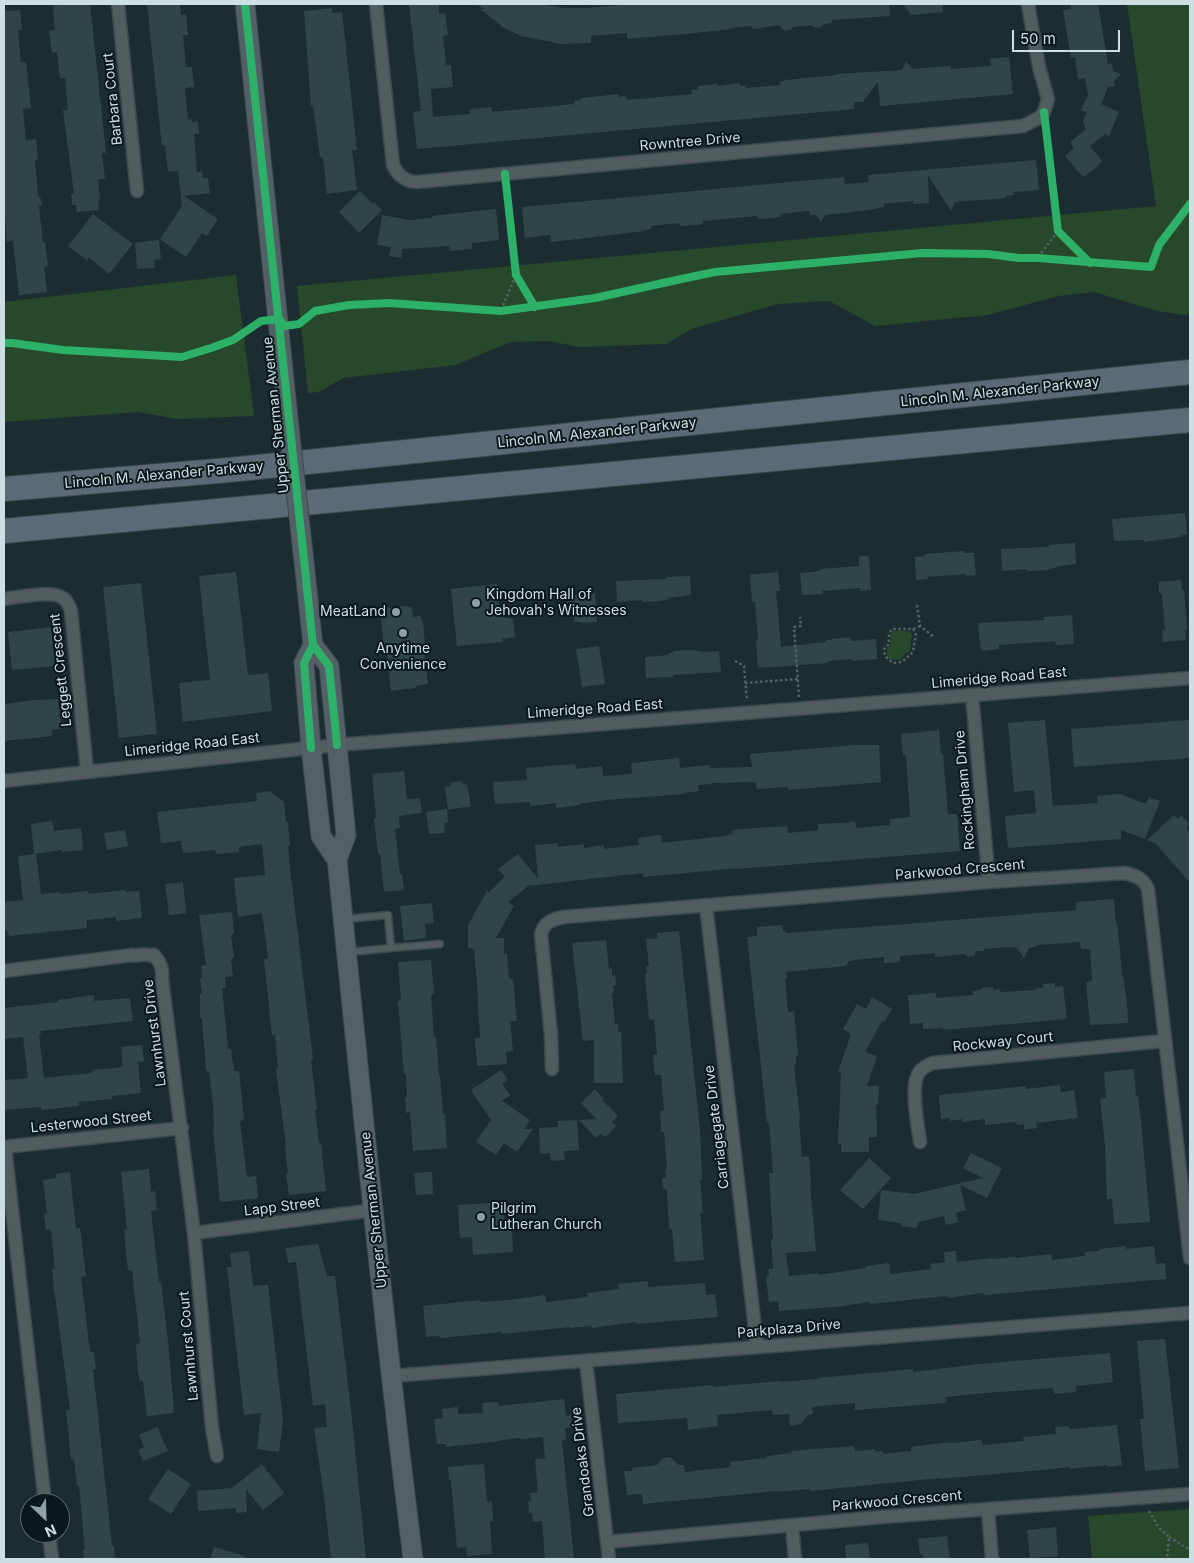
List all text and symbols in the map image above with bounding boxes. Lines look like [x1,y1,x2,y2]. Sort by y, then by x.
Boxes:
scale bar [1014,20,1122,52]
text: 50 m [1020,29,1056,48]
street label: Barbara Court [100,52,126,146]
street label: Rowntree Drive [639,129,741,155]
street label: Upper Sherman Avenue [259,336,293,494]
street label: Lincoln M. Alexander Parkway [900,373,1100,411]
street label: Lincoln M. Alexander Parkway [497,414,697,452]
street label: Lincoln M. Alexander Parkway [64,458,264,492]
place label: Kingdom Hall of Jehovah's Witnesses [486,587,627,620]
marker: Kingdom Hall of Jehovah's Witnesses [470,597,482,609]
place label: MeatLand [320,604,386,620]
marker: MeatLand [390,606,402,618]
street label: Leggett Crescent [47,612,75,728]
marker: Anytime Convenience [397,627,409,639]
place label: Anytime Convenience [360,641,446,674]
street label: Limeridge Road East [931,664,1067,692]
street label: Limeridge Road East [527,696,663,722]
street label: Rockingham Drive [951,729,979,851]
street label: Limeridge Road East [124,730,260,760]
street label: Parkwood Crescent [894,856,1026,884]
street label: Lawnhurst Drive [140,978,170,1088]
street label: Rockway Court [952,1028,1054,1056]
street label: Carriagegate Drive [701,1064,733,1190]
street label: Lesterwood Street [30,1107,152,1137]
street label: Upper Sherman Avenue [357,1131,391,1289]
street label: Lapp Street [243,1194,321,1220]
place label: Pilgrim Lutheran Church [491,1201,602,1234]
marker: Pilgrim Lutheran Church [475,1211,487,1223]
street label: Lawnhurst Court [176,1290,202,1402]
street label: Parkplaza Drive [736,1316,842,1342]
street label: Grandoaks Drive [568,1406,598,1518]
street label: Parkwood Crescent [831,1487,963,1515]
north arrow [20,1493,70,1543]
text: N [43,1521,59,1541]

